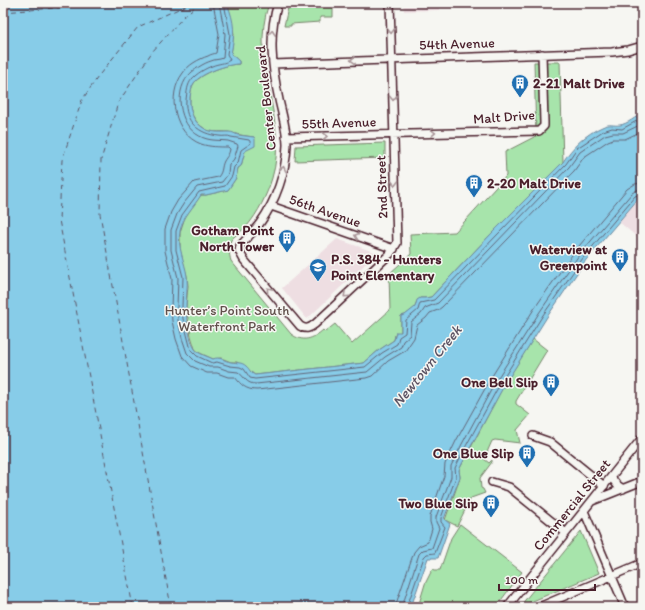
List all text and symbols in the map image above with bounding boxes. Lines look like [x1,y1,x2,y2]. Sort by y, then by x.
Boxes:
one-way arrow [387,28,395,34]
one-way arrow [268,30,277,36]
street label: 54th Avenue [419,34,495,54]
street label: Center Boulevard [252,44,280,151]
one-way arrow [350,56,356,65]
building icon: 2-21 Malt Drive [510,73,530,98]
place label: 2-21 Malt Drive [533,75,625,92]
one-way arrow [389,95,397,101]
street label: Malt Drive [473,106,536,128]
street label: 55th Avenue [301,113,377,133]
one-way arrow [430,129,436,137]
one-way arrow [322,132,328,141]
street label: 2nd Street [372,155,392,219]
one-way arrow [278,166,286,172]
building icon: 2-20 Malt Drive [464,173,484,198]
place label: 2-20 Malt Drive [487,175,581,192]
one-way arrow [391,180,399,186]
street label: 56th Avenue [287,191,363,231]
place label: Gotham Point North Tower [191,222,275,255]
building icon: Gotham Point North Tower [277,228,297,253]
one-way arrow [354,232,361,241]
place label: Waterview at Greenpoint [530,241,608,274]
building icon: Waterview at Greenpoint [610,247,630,272]
place label: P.S. 384 - Hunters Point Elementary [331,251,442,284]
school or university icon: P.S. 384 - Hunters Point Elementary [308,257,328,282]
one-way arrow [267,287,274,295]
one-way arrow [343,290,351,298]
park label: Hunter’s Point South Waterfront Park [165,302,289,335]
water label: Newtown Creek [388,320,466,411]
building icon: One Bell Slip [541,372,561,397]
place label: One Bell Slip [461,374,538,391]
building icon: One Blue Slip [517,443,537,468]
place label: One Blue Slip [433,445,515,462]
street label: Commercial Street [530,456,614,554]
building icon: Two Blue Slip [481,493,501,518]
place label: Two Blue Slip [397,495,479,512]
scale bar [499,566,595,592]
text: 100 m [505,573,538,587]

